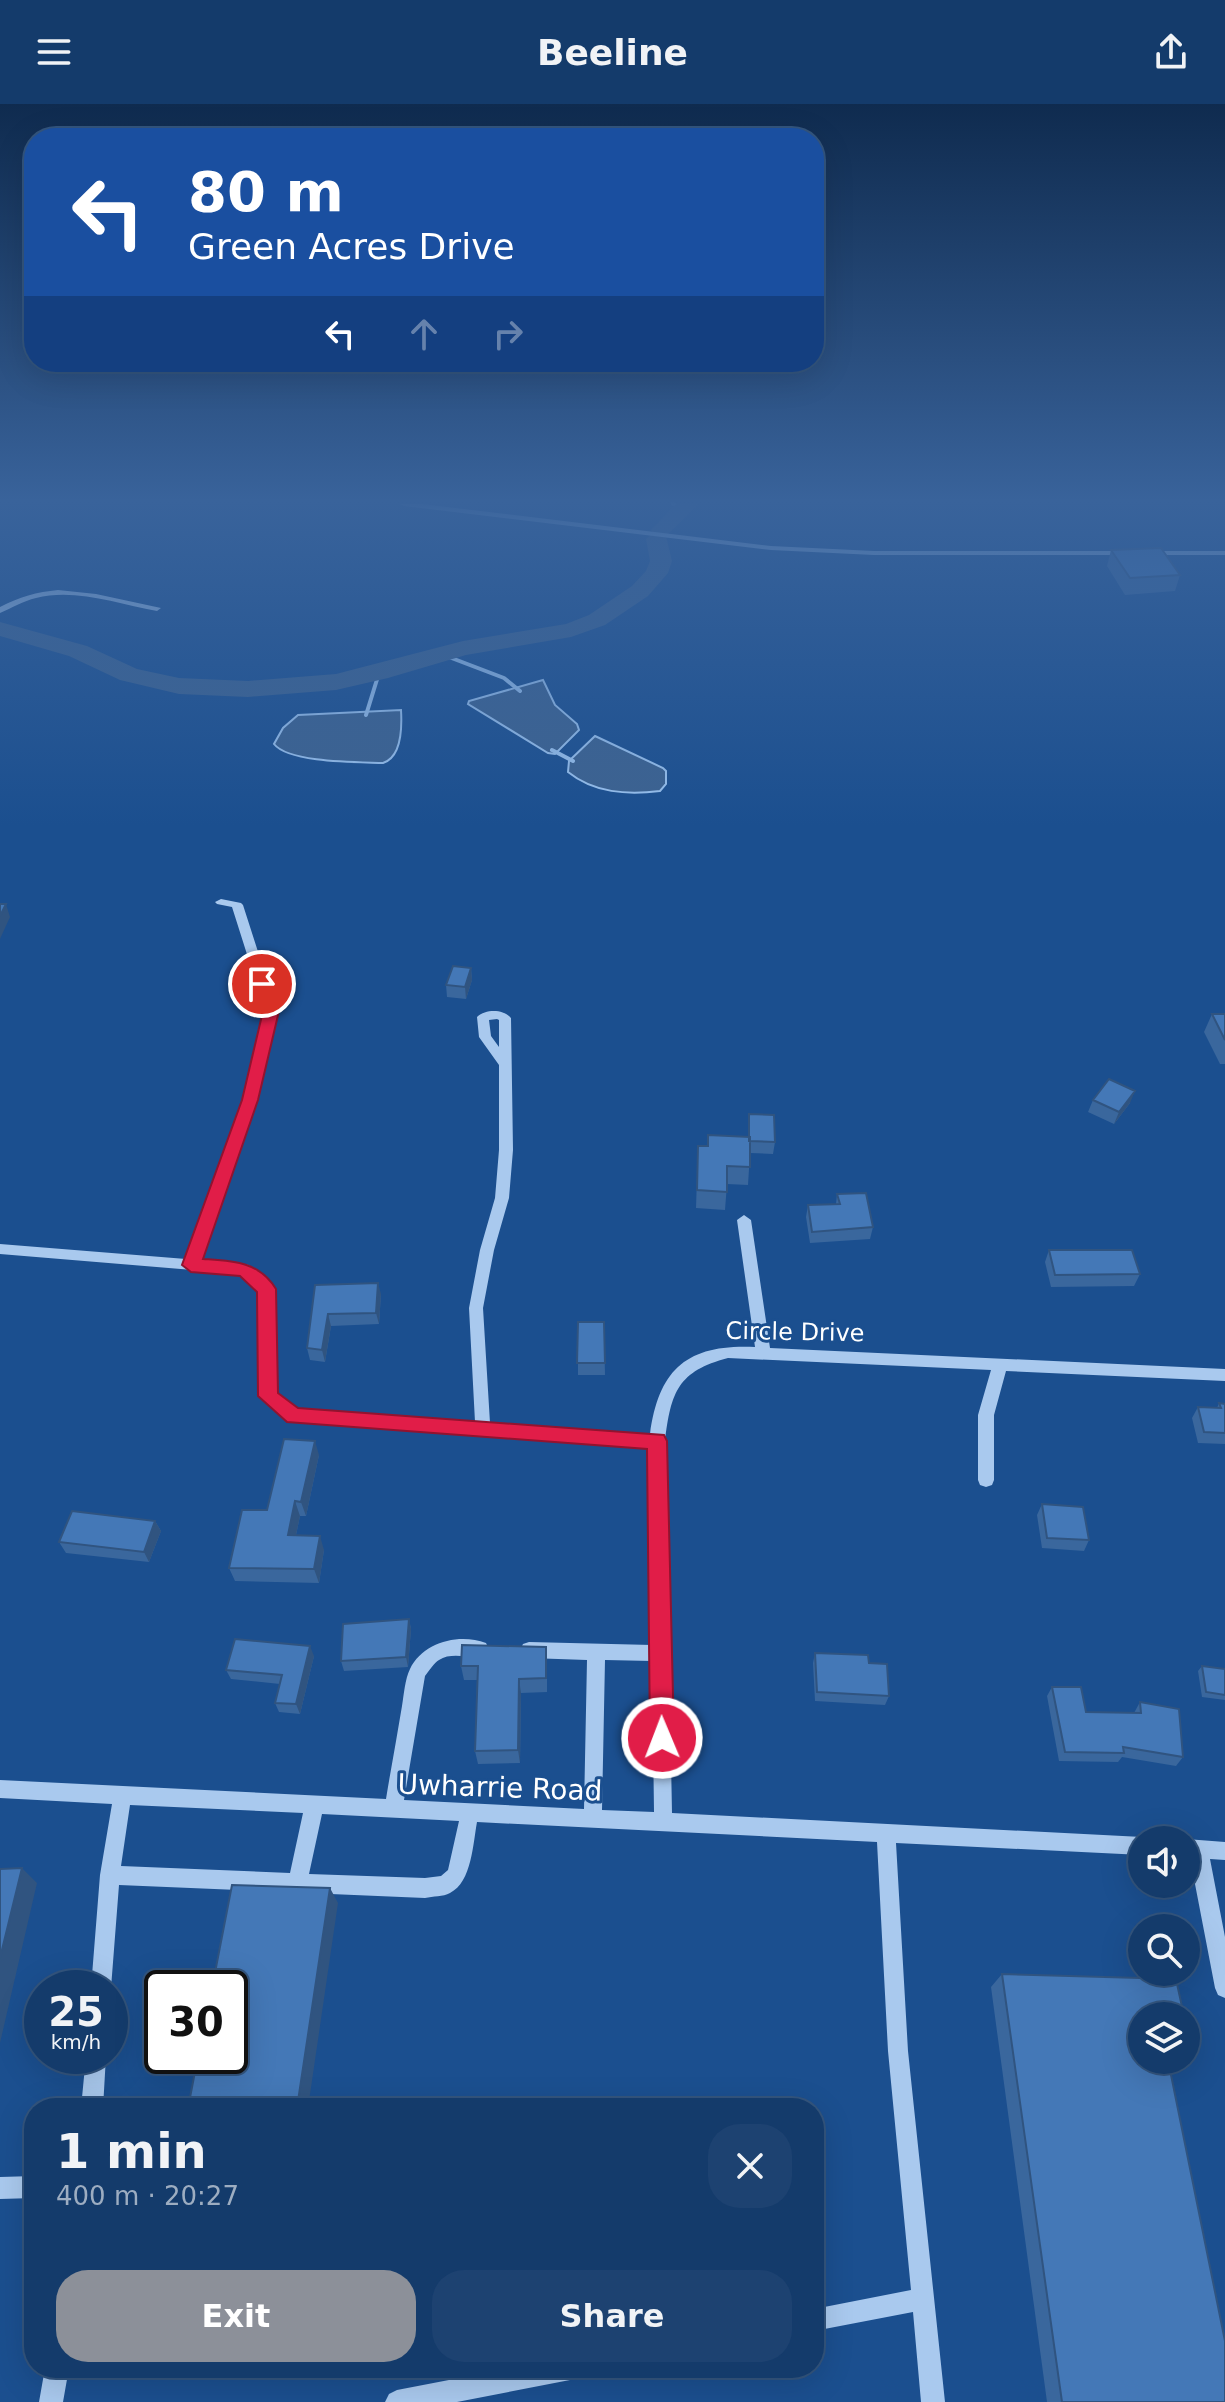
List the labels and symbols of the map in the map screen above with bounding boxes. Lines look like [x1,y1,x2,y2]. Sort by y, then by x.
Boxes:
pin [228,950,296,1018]
street label: Circle Drive [725,1317,865,1347]
position arrow [620,1696,704,1780]
street label: Uwharrie Road [397,1767,603,1808]
speed limit sign: 30 [144,1970,248,2074]

